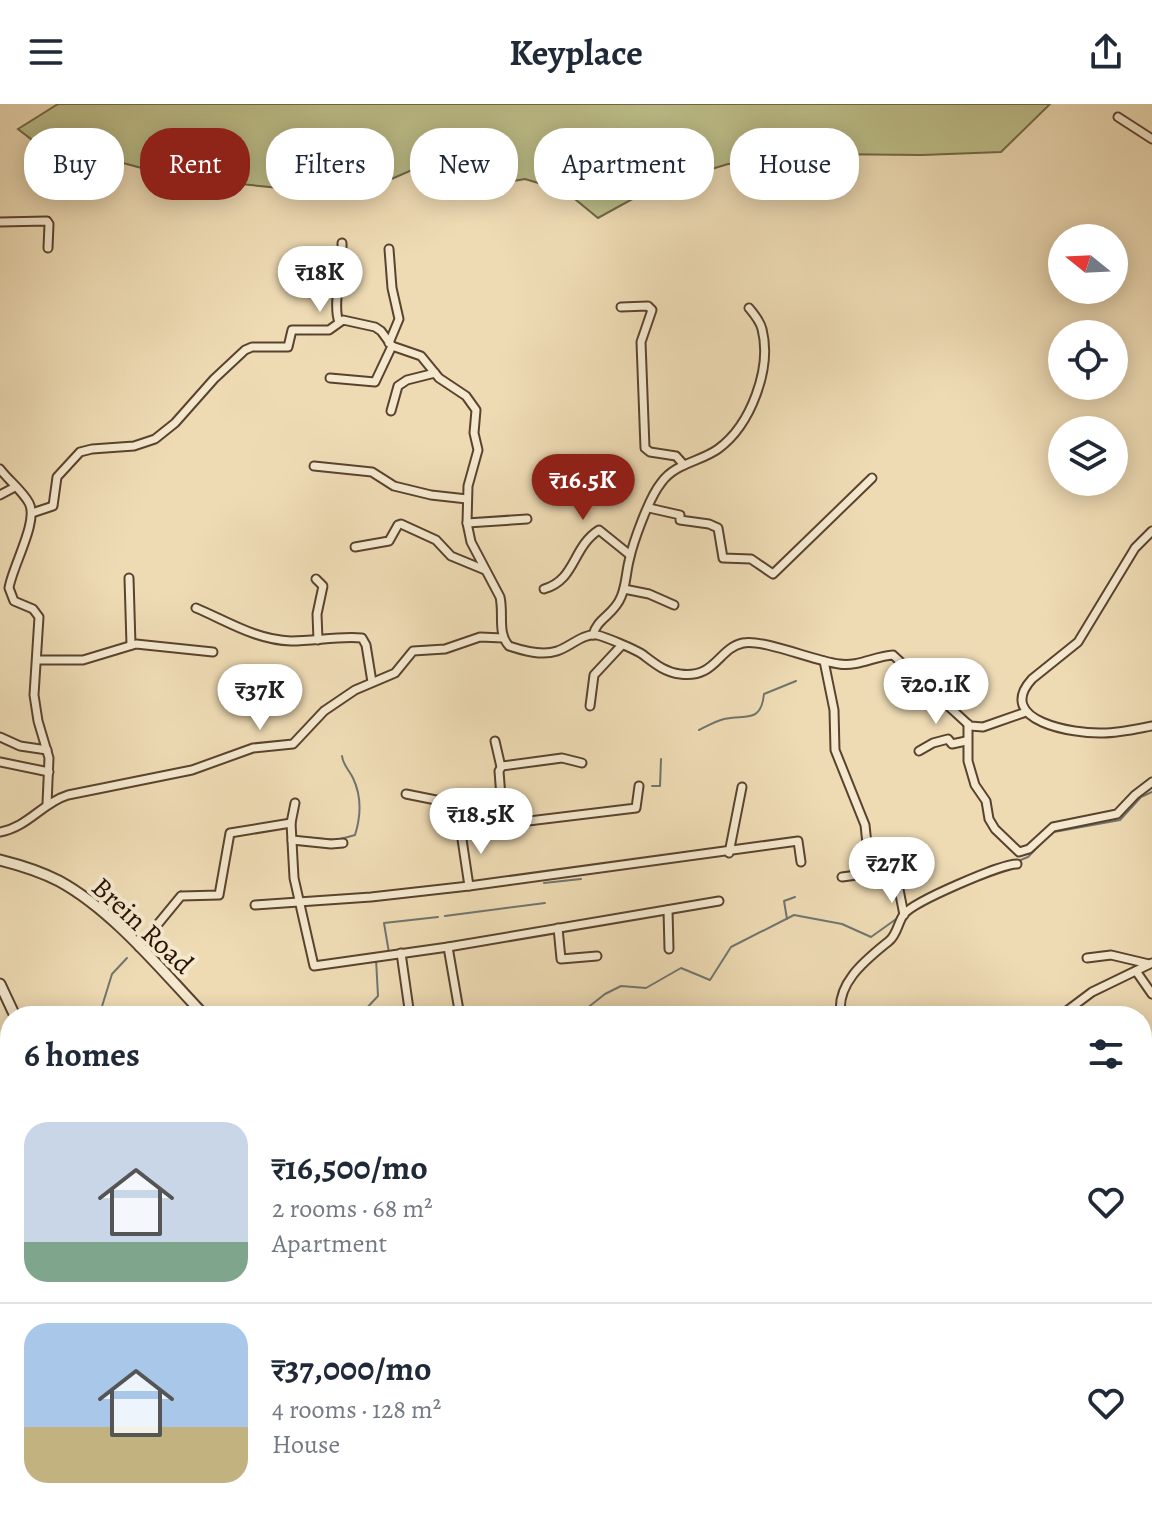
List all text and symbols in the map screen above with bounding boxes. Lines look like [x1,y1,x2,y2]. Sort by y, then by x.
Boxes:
text: Keyplace [509,28,643,77]
icon: menu [24,30,68,74]
icon: share [1084,30,1128,74]
chip: Buy [24,128,124,200]
chip: Rent [140,128,250,200]
chip: Filters [266,128,394,200]
chip: New [410,128,518,200]
chip: Apartment [534,128,714,200]
chip: House [730,128,859,200]
north arrow [1048,224,1128,304]
map controls [1048,224,1128,496]
pin: ₹18K [273,246,367,314]
text: ₹18K [296,254,344,289]
button: locate [1048,320,1128,400]
button: layers [1048,416,1128,496]
pin: ₹16.5K [518,454,648,522]
text: ₹16.5K [550,462,616,497]
pin: ₹20.1K [871,658,1001,726]
pin: ₹37K [213,664,307,732]
text: ₹20.1K [902,666,970,701]
text: ₹37K [235,672,285,707]
pin: ₹18.5K [416,788,546,856]
text: ₹18.5K [448,796,514,831]
pin: ₹27K [845,837,939,905]
text: ₹27K [867,845,917,880]
street label: Brein Road [83,869,202,983]
text: 6 homes [24,1031,140,1078]
icon: filters [1084,1032,1128,1076]
text: ₹16,500/mo [272,1144,428,1191]
icon: home [88,1154,184,1250]
icon: heart [1084,1180,1128,1224]
text: 2 rooms · 68 m² [272,1191,433,1226]
text: Apartment [272,1226,387,1261]
text: ₹37,000/mo [272,1345,432,1392]
icon: home [88,1355,184,1451]
icon: heart [1084,1381,1128,1425]
text: 4 rooms · 128 m² [272,1392,441,1427]
text: House [272,1427,340,1462]

